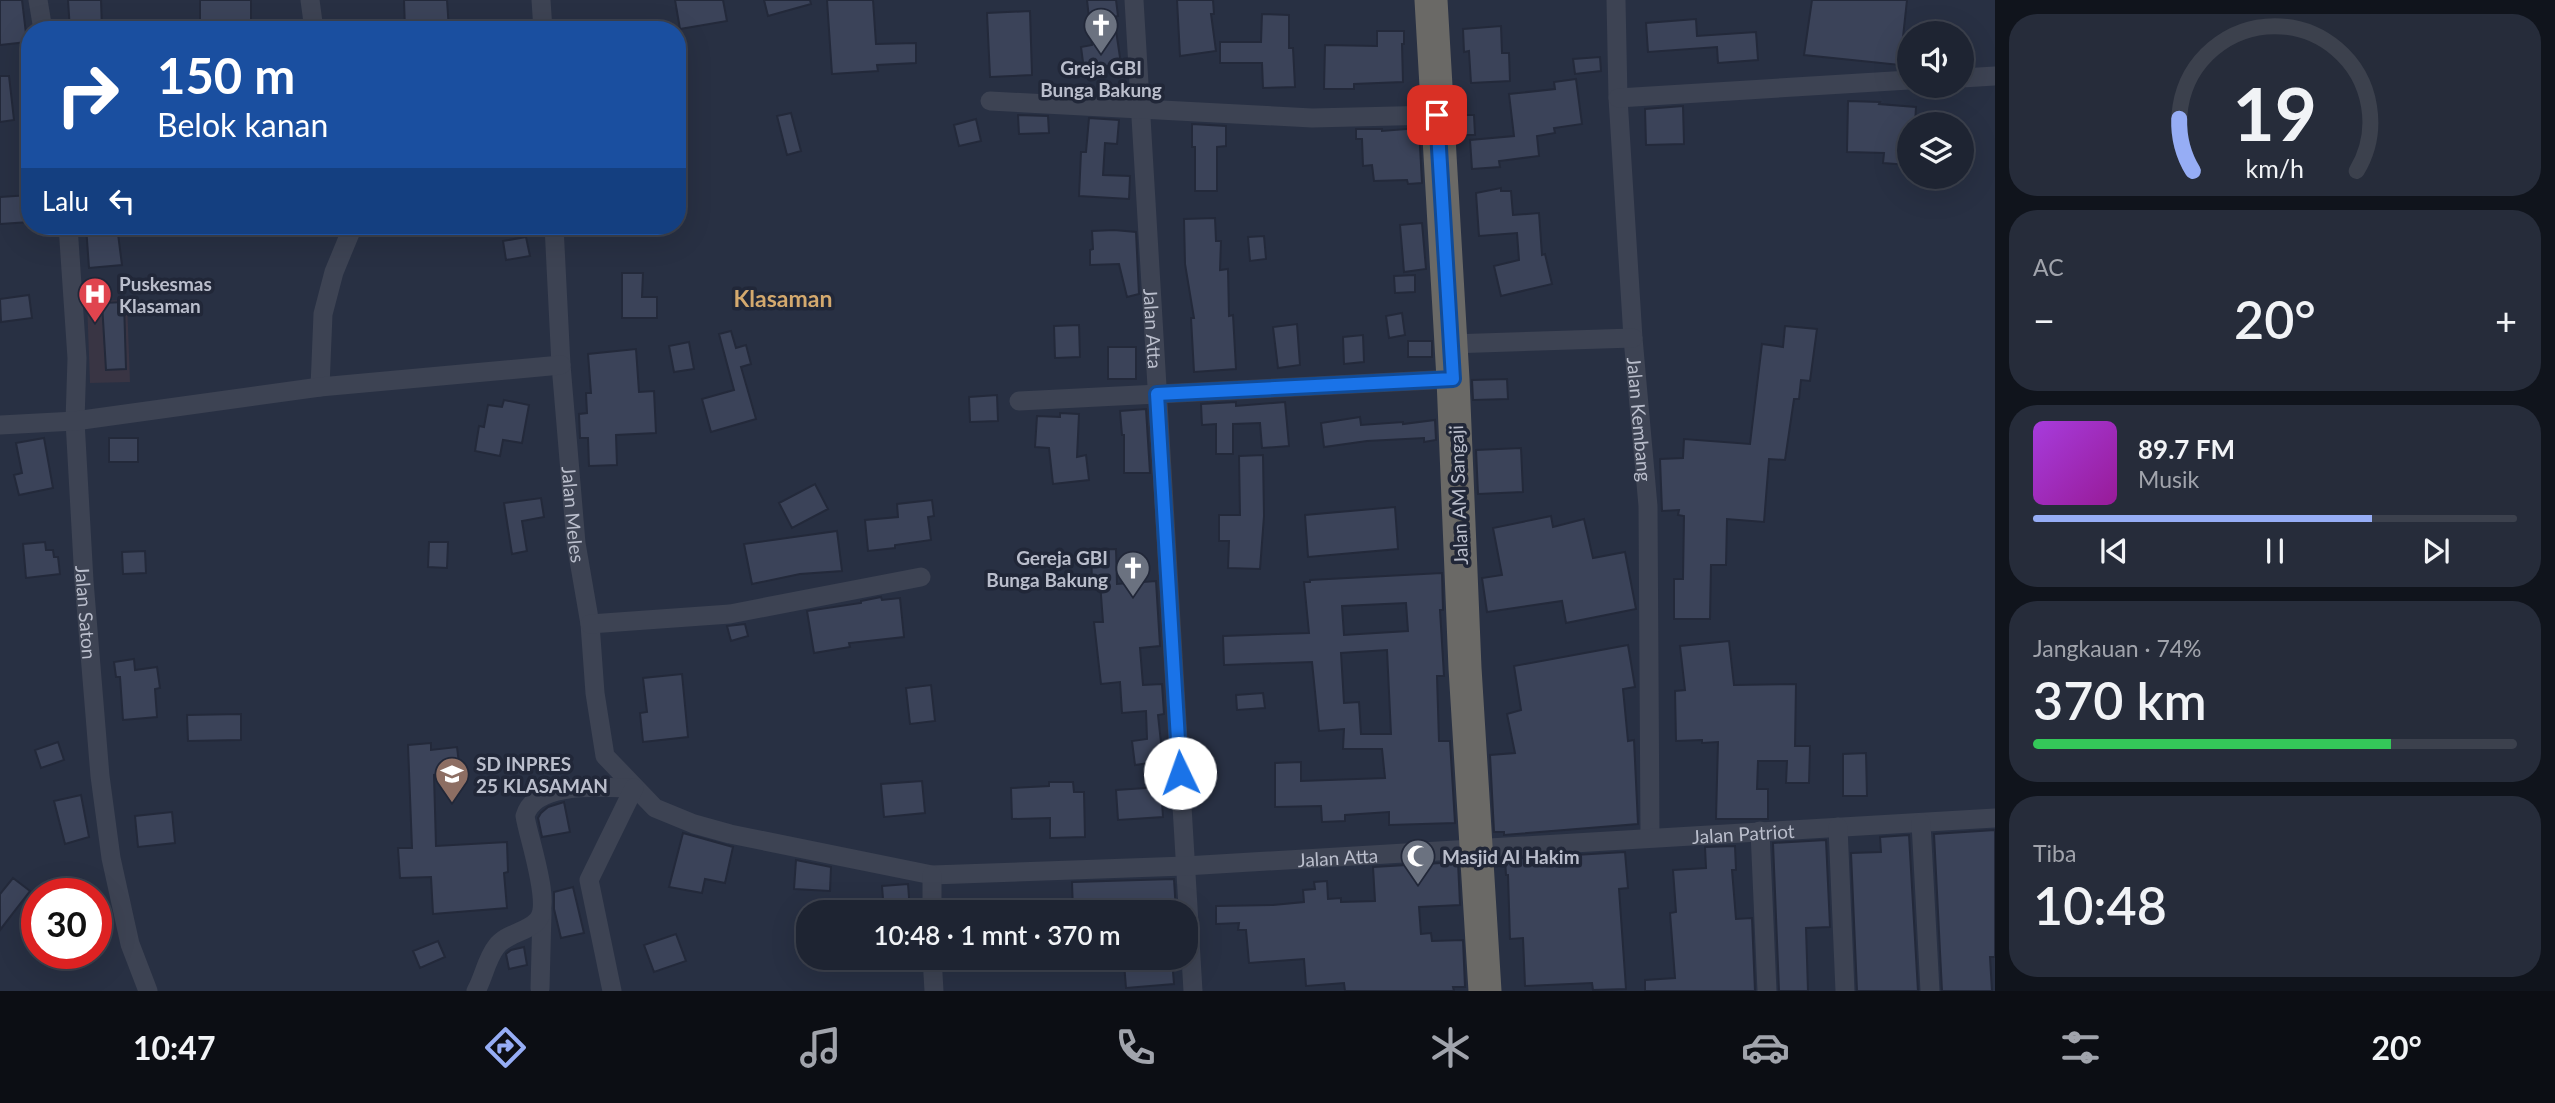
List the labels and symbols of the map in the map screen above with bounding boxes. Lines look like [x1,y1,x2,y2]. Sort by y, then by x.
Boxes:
church icon: Greja GBI Bunga Bakung [1082,6,1120,55]
place label: Greja GBI Bunga Bakung [1040,56,1162,101]
pin [1407,85,1467,145]
place label: Puskesmas Klasaman [119,272,212,317]
hospital icon: Puskesmas Klasaman [76,275,114,324]
district label: Klasaman [734,284,832,312]
street label: Jalan Atta [1140,287,1167,369]
street label: Jalan Kembang [1623,356,1657,482]
street label: Jalan AM Sangaji [1444,425,1472,565]
street label: Jalan Meles [558,465,591,564]
place label: Gereja GBI Bunga Bakung [986,546,1108,591]
church icon: Gereja GBI Bunga Bakung [1114,549,1152,598]
street label: Jalan Saton [72,565,102,660]
position arrow [1143,736,1217,810]
place label: SD INPRES 25 KLASAMAN [476,752,608,797]
school or university icon: SD INPRES 25 KLASAMAN [433,755,471,804]
street label: Jalan Patriot [1691,818,1795,847]
mosque icon: Masjid Al Hakim [1399,837,1437,886]
street label: Jalan Atta [1297,843,1379,871]
place label: Masjid Al Hakim [1442,845,1580,868]
speed limit sign: 30 [21,878,112,969]

